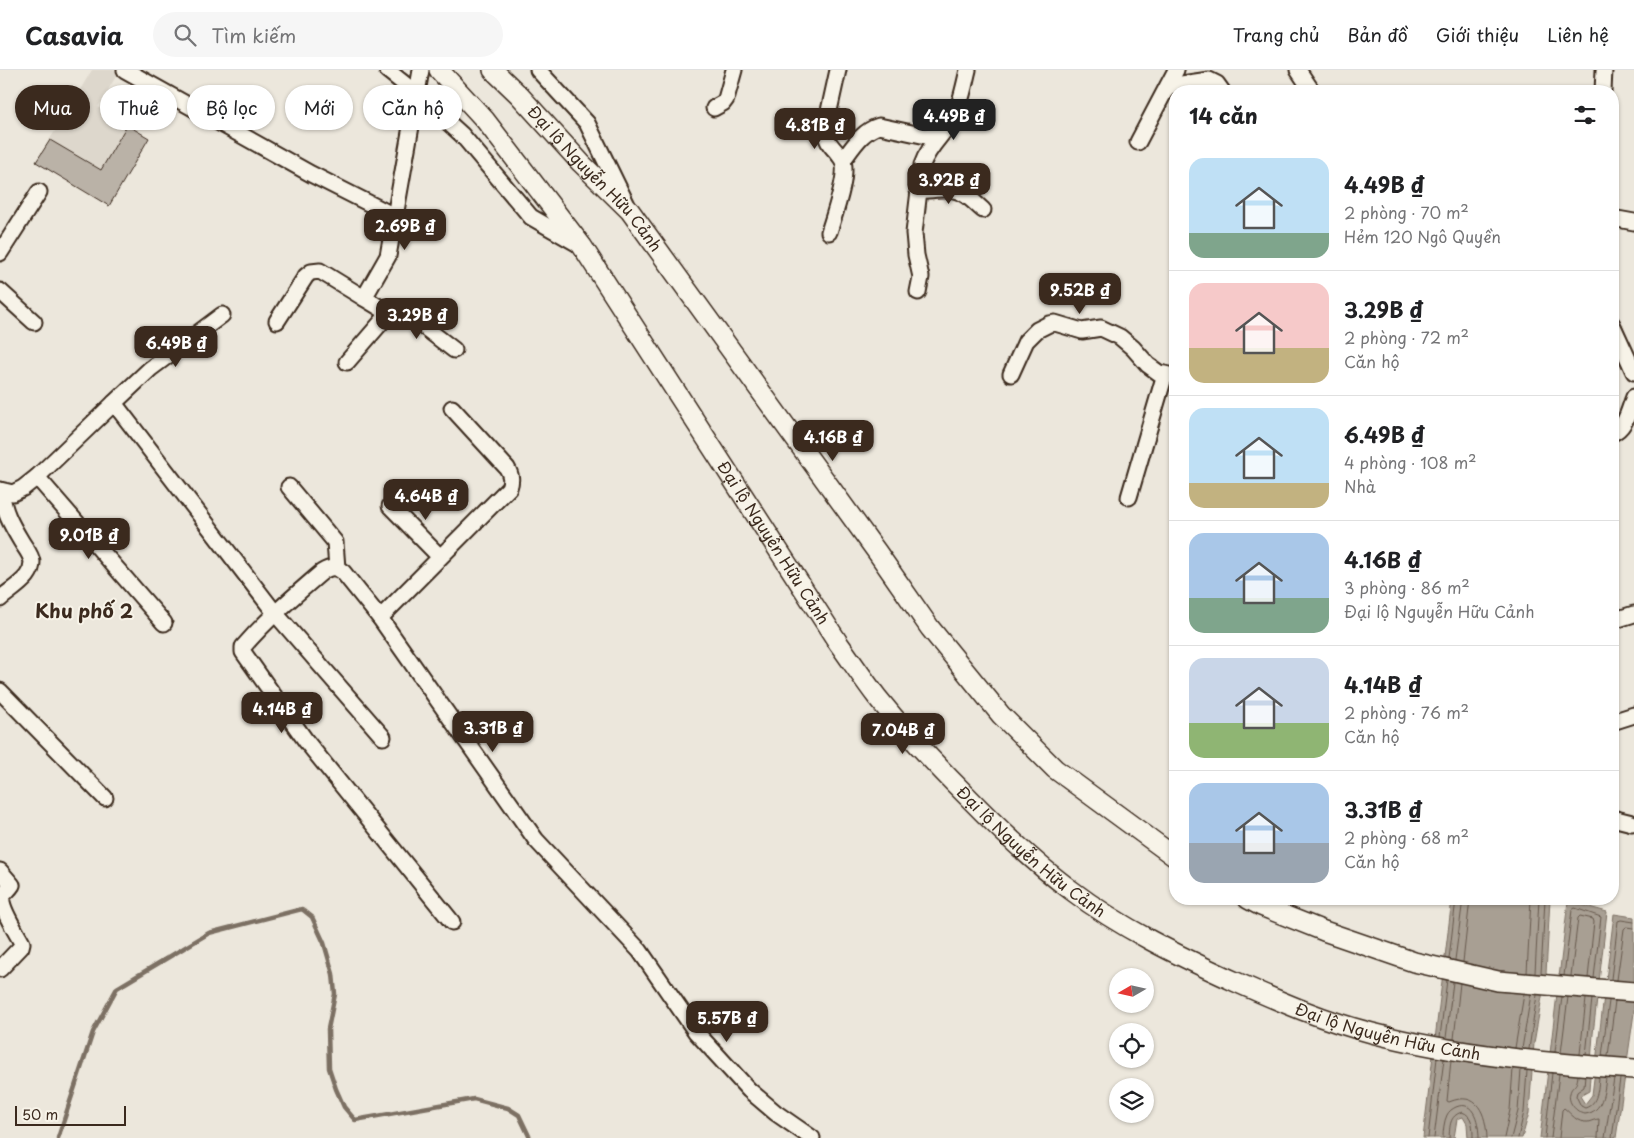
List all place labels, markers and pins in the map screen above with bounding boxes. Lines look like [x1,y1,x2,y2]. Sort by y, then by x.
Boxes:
pin: 4.49B ₫ [908,98,1000,141]
pin: 4.81B ₫ [769,108,861,150]
pin: 3.92B ₫ [903,162,995,205]
pin: 2.69B ₫ [359,208,451,251]
pin: 9.52B ₫ [1034,272,1126,315]
pin: 3.29B ₫ [371,298,463,340]
pin: 6.49B ₫ [130,326,222,368]
pin: 4.16B ₫ [787,420,879,462]
pin: 4.64B ₫ [380,478,472,521]
pin: 9.01B ₫ [43,518,135,560]
pin: 4.14B ₫ [236,692,328,734]
pin: 3.31B ₫ [447,710,539,753]
pin: 7.04B ₫ [857,712,949,755]
pin: 5.57B ₫ [681,1000,773,1043]

